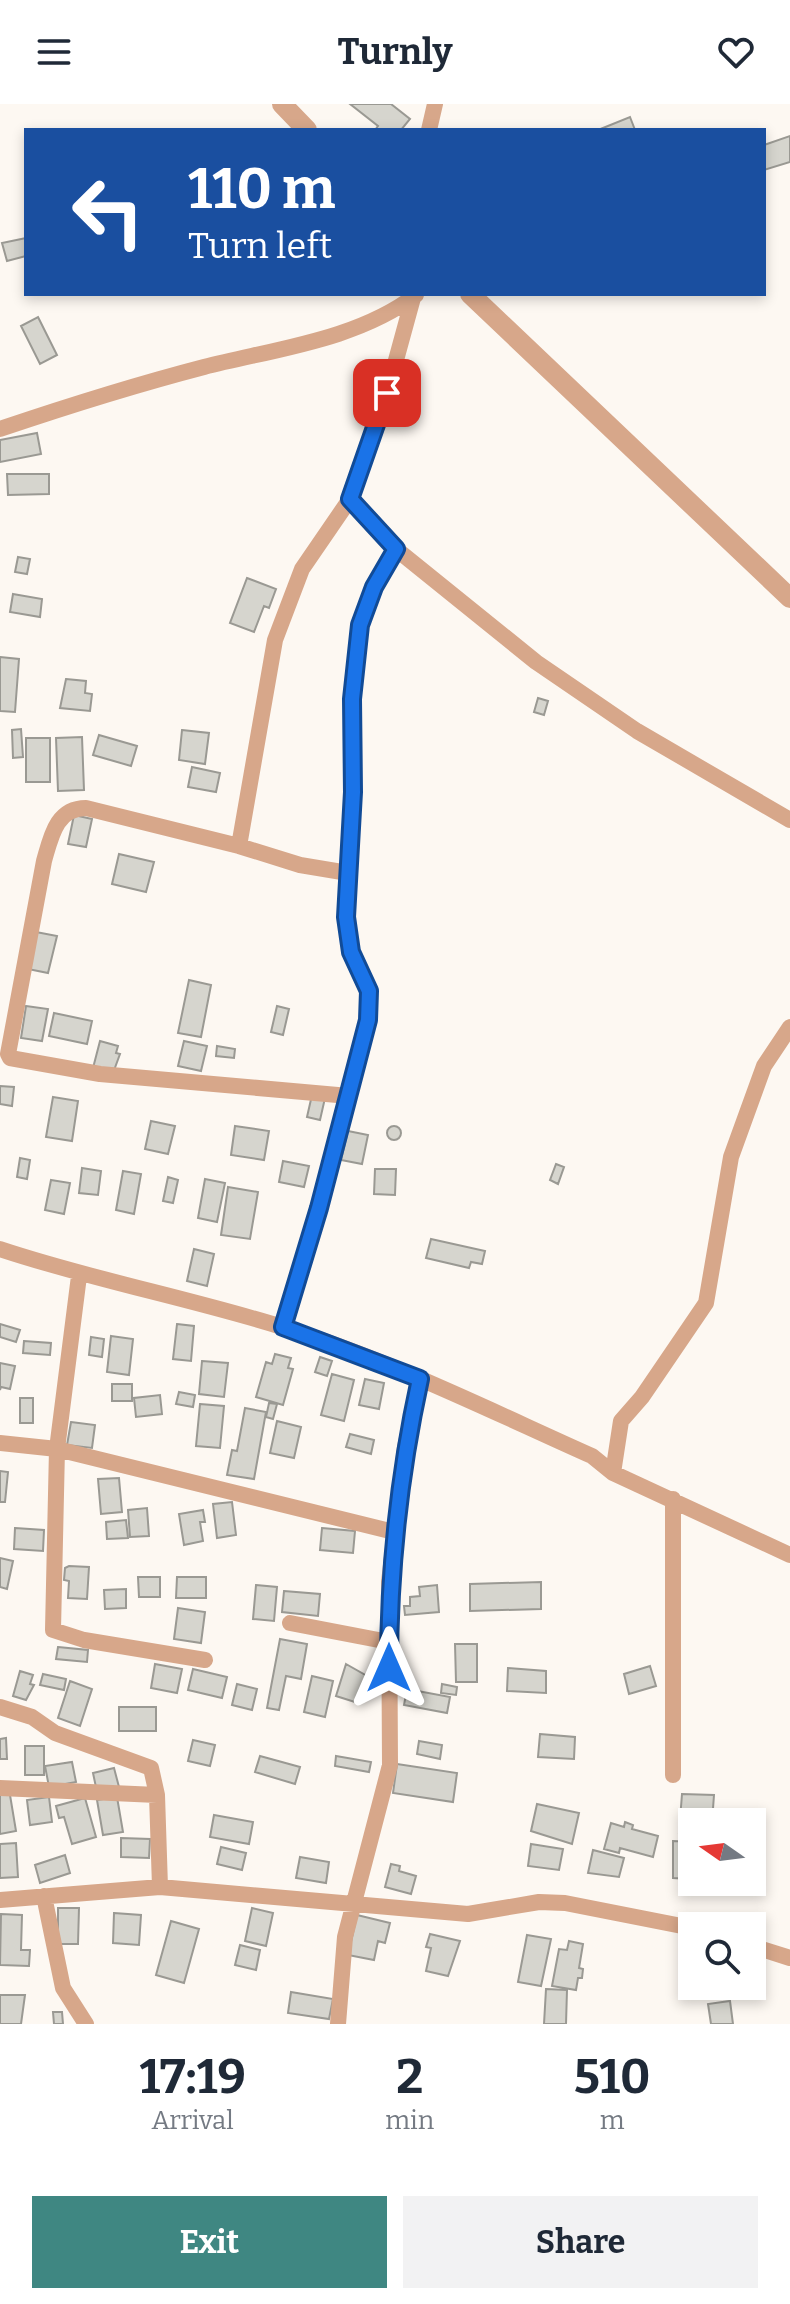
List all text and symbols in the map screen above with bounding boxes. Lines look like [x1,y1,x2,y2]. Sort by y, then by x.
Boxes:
icon: menu [32,30,76,74]
text: Turnly [338,30,452,74]
icon: heart [714,30,758,74]
text: 110 m [188,156,335,223]
icon: left [56,160,160,264]
text: Turn left [188,224,332,268]
pin [353,359,421,427]
icon: arrive [365,371,409,415]
position arrow [347,1626,431,1710]
north arrow [678,1808,766,1896]
map controls [678,1808,766,2000]
button: search [678,1912,766,2000]
text: 17:19 [139,2048,246,2106]
text: 2 [396,2048,423,2106]
text: 510 [574,2048,651,2106]
text: Arrival [151,2105,234,2136]
text: min [385,2105,434,2136]
text: m [600,2105,625,2136]
button: Exit [32,2196,387,2288]
button: Share [403,2196,758,2288]

